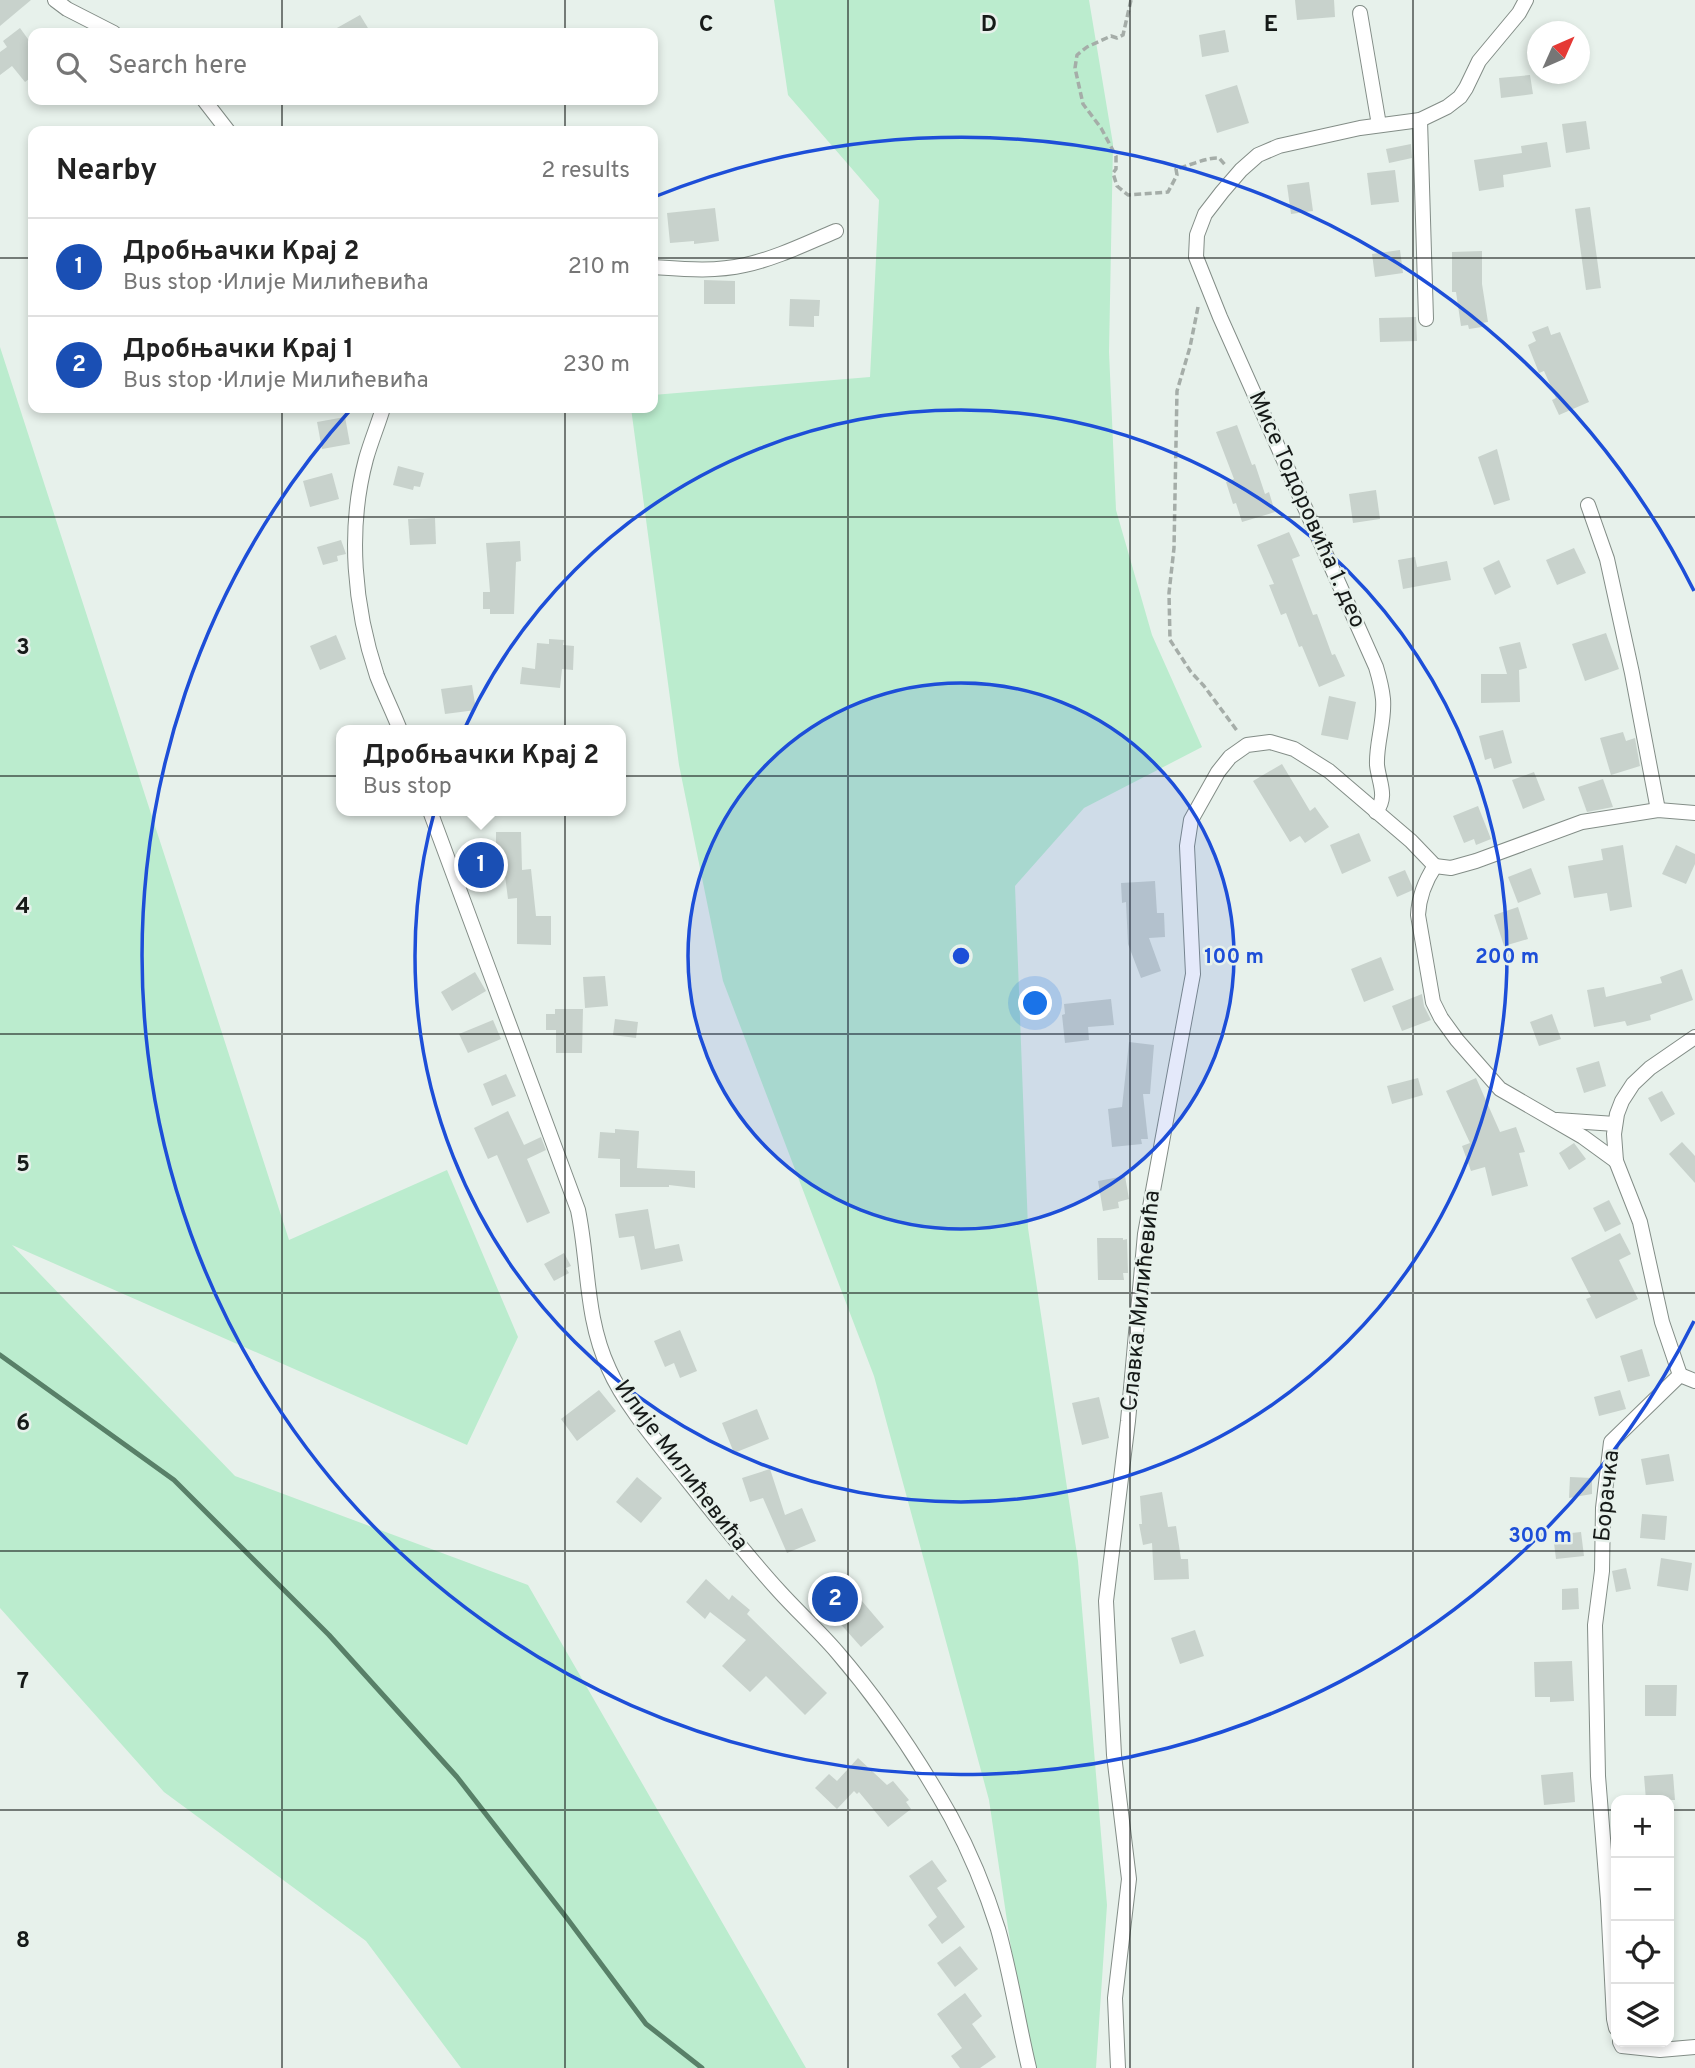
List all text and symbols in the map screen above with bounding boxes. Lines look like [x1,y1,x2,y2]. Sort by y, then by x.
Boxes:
text: C [699,11,713,40]
text: D [981,11,997,40]
text: E [1264,11,1278,40]
north arrow [1527,21,1590,84]
search box [28,28,658,105]
icon: search [52,48,90,86]
text: Search here [108,50,247,83]
text: Nearby [56,153,157,190]
text: 2 results [541,157,630,186]
text: Дробњачки Крај 2 [123,236,360,269]
text: 1 [74,253,84,282]
text: 210 m [568,253,630,282]
text: Bus stop · Илије Милићевића [123,269,429,298]
text: Дробњачки Крај 1 [123,334,354,367]
text: 2 [72,351,86,380]
text: 230 m [563,351,630,380]
text: Bus stop · Илије Милићевића [123,367,429,396]
street label: Мисе Тодоровића 1. део [1241,387,1371,633]
text: 3 [16,634,30,663]
popup [336,725,626,816]
text: Дробњачки Крај 2 [363,740,599,773]
text: Bus stop [363,773,452,802]
pin: 1 [458,839,504,891]
text: 4 [16,893,30,922]
centre of rings [949,944,973,968]
text: 100 m [1204,944,1264,971]
text: 200 m [1475,944,1539,971]
your location [1018,986,1052,1020]
text: 5 [16,1151,30,1180]
street label: Славка Милићевића [1116,1189,1168,1413]
street label: Илије Милићевића [606,1375,754,1557]
text: 6 [16,1410,30,1439]
street label: Борачка [1589,1449,1627,1543]
text: 300 m [1508,1523,1572,1550]
pin: 2 [812,1573,858,1625]
text: 7 [17,1668,29,1697]
map controls [1611,1795,1674,2047]
button: + [1611,1795,1674,1858]
button: − [1611,1858,1674,1921]
button: locate [1611,1921,1674,1984]
text: 8 [16,1927,30,1956]
button: layers [1611,1984,1674,2047]

